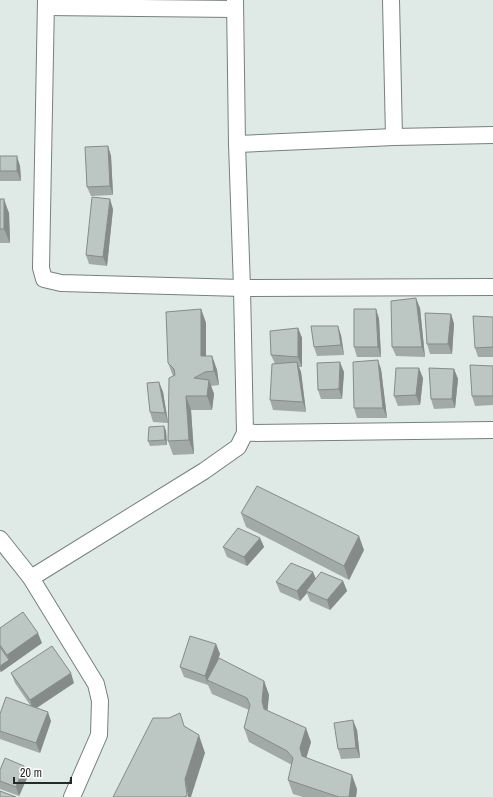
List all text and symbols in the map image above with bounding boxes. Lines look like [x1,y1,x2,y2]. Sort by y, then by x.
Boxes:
scale bar [14,759,71,785]
text: 20 m [20,765,42,781]

